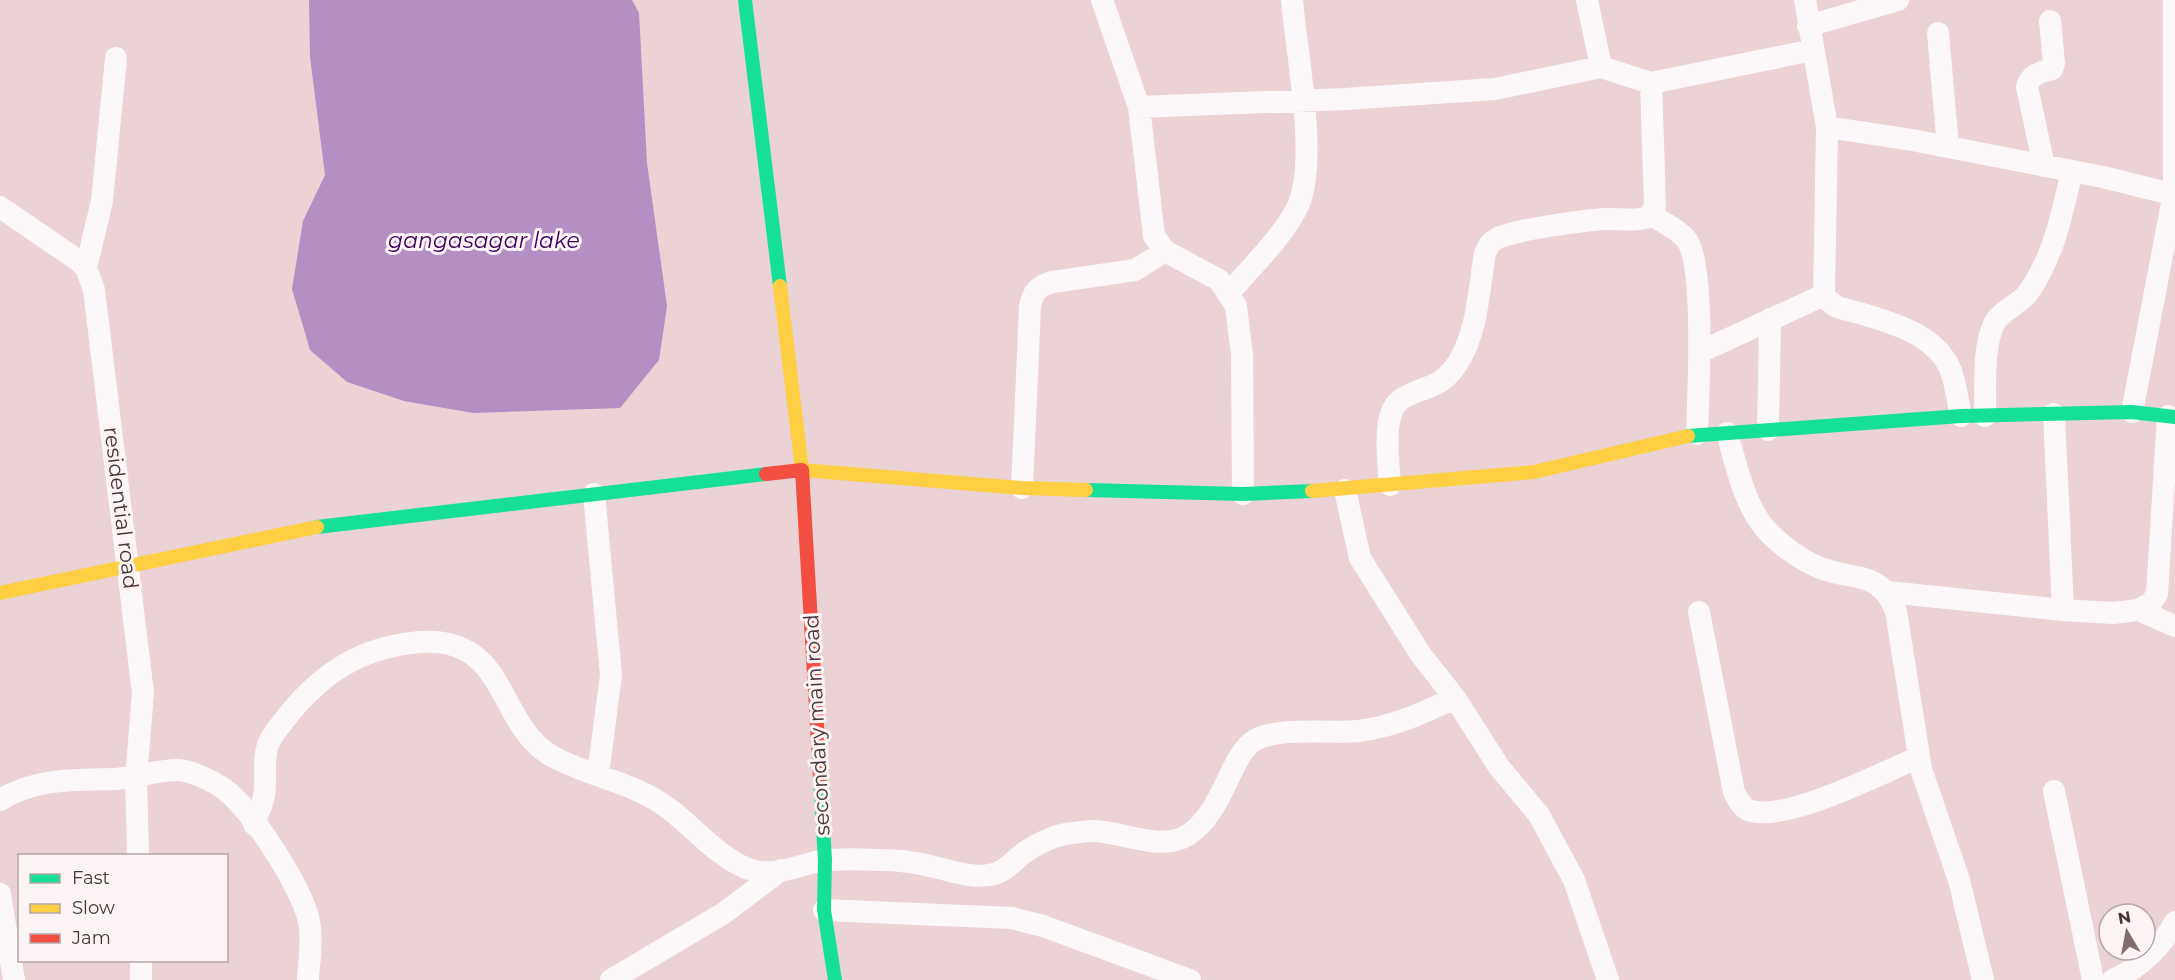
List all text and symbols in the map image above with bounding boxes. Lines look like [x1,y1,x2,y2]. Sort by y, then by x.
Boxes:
water label: gangasagar lake [388,227,580,254]
street label: residential road [99,425,144,591]
street label: secondary main road [798,614,835,836]
legend [18,854,228,962]
text: Fast [72,867,110,889]
text: Slow [72,897,115,919]
north arrow [2097,902,2157,962]
text: N [2116,907,2133,928]
text: Jam [71,927,111,949]

